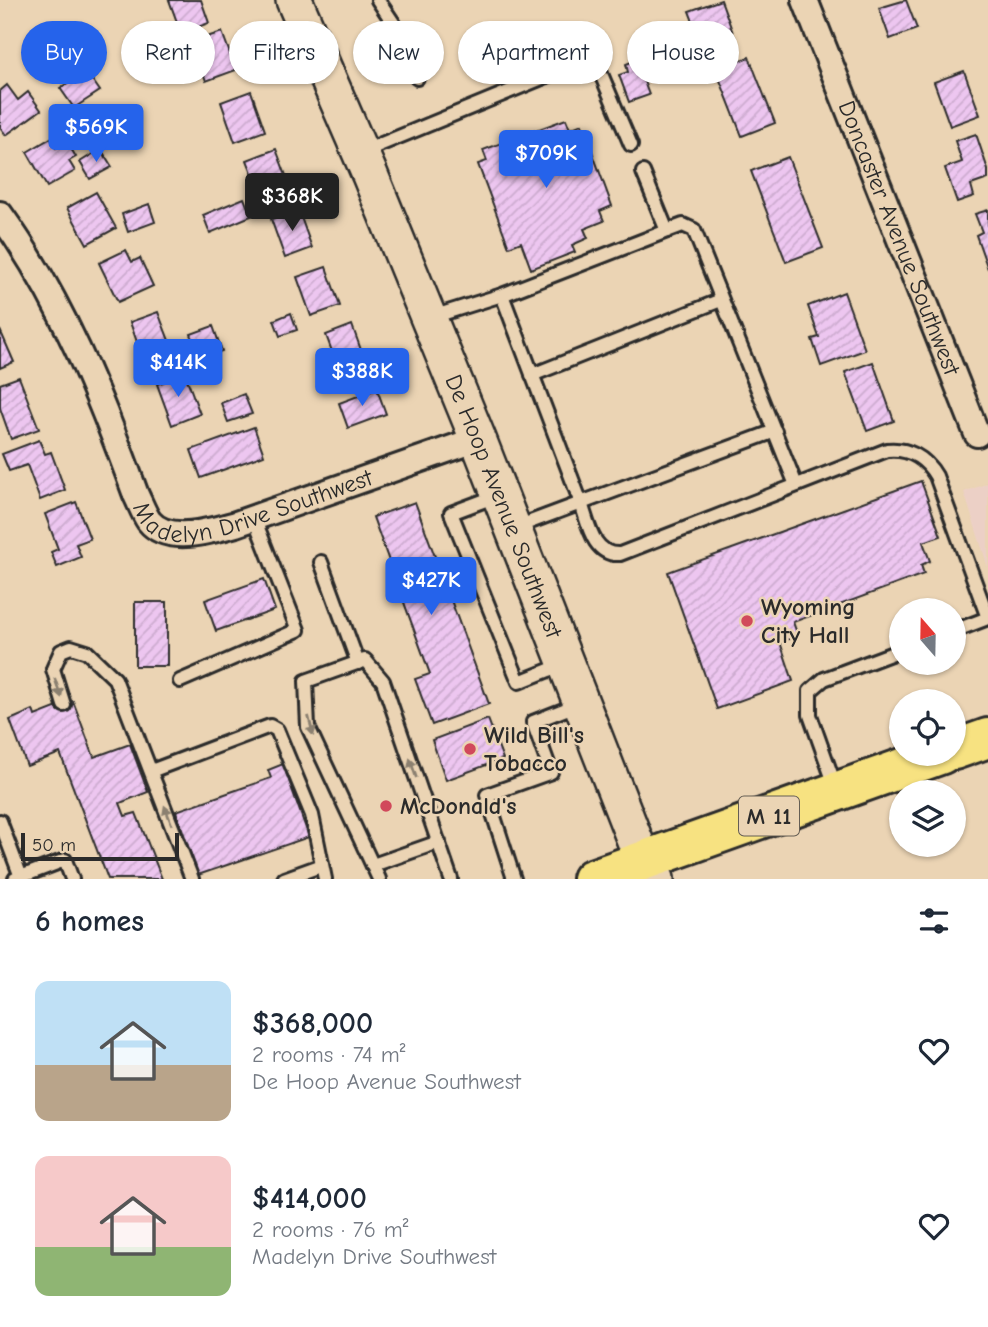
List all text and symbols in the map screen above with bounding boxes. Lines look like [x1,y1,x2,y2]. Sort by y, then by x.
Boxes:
chip: Buy [21,21,107,84]
chip: Rent [121,21,215,84]
chip: Filters [229,21,339,84]
chip: New [353,21,444,84]
chip: Apartment [458,21,613,84]
chip: House [627,21,739,84]
street label: Doncaster Avenue Southwest [832,97,967,380]
pin: $569K [47,104,145,164]
text: $569K [64,113,128,140]
pin: $709K [497,130,595,190]
text: $709K [515,139,577,166]
pin: $368K [243,174,341,233]
text: $368K [261,182,323,209]
pin: $414K [129,340,227,399]
text: $414K [149,348,207,375]
pin: $388K [313,348,411,408]
text: $388K [331,357,393,384]
street label: De Hoop Avenue Southwest [439,370,569,643]
street label: Madelyn Drive Southwest [127,463,377,548]
pin: $427K [382,558,480,617]
text: $427K [401,566,461,593]
place label: Wyoming City Hall [761,593,855,649]
north arrow [889,598,966,676]
map controls [889,598,966,857]
marker: Wyoming City Hall [739,613,755,629]
one-way arrow [53,677,64,698]
button: locate [889,689,966,766]
one-way arrow [305,715,316,737]
place label: Wild Bill's Tobacco [484,721,584,777]
marker: Wild Bill's Tobacco [462,741,478,757]
one-way arrow [407,757,418,778]
button: layers [889,780,966,857]
place label: McDonald's [400,792,517,820]
road number: M 11 [739,796,799,836]
marker: McDonald's [378,798,394,814]
one-way arrow [162,805,173,826]
scale bar [21,830,178,862]
text: 50 m [32,834,76,856]
icon: filters [915,902,953,940]
text: 6 homes [35,904,144,939]
text: $368,000 [252,1006,373,1041]
icon: home [91,1009,175,1093]
icon: heart [915,1032,953,1070]
text: 2 rooms · 74 m² [252,1041,405,1068]
text: De Hoop Avenue Southwest [252,1068,521,1095]
text: $414,000 [252,1181,367,1216]
icon: home [91,1184,175,1268]
icon: heart [915,1207,953,1245]
text: 2 rooms · 76 m² [252,1216,408,1243]
text: Madelyn Drive Southwest [252,1243,496,1270]

